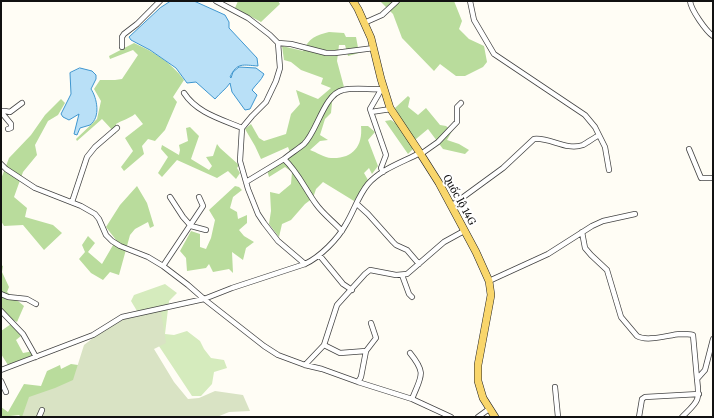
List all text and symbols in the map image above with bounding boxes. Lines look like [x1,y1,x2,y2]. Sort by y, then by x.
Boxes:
street label: Quốc lộ 14G [440,173,478,227]

